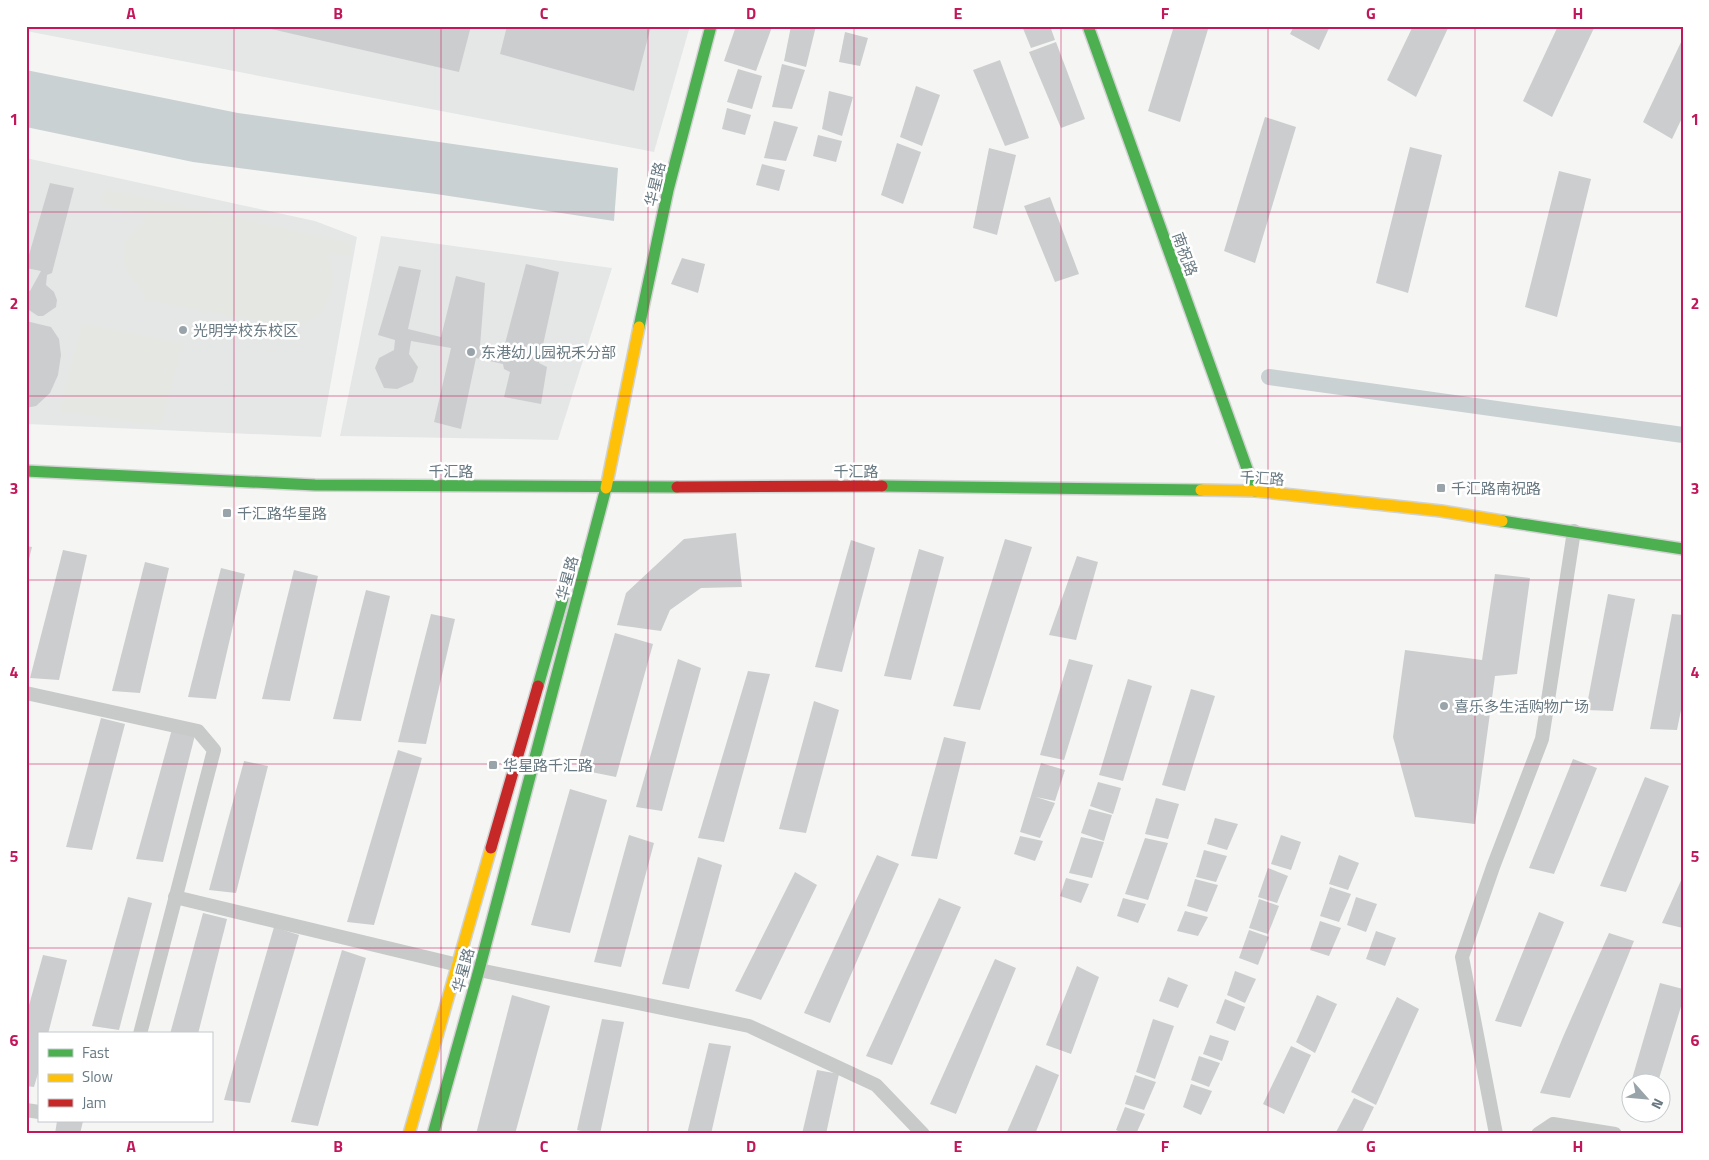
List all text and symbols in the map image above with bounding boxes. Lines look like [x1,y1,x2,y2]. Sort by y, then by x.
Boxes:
text: A [126,1,136,25]
text: B [333,1,343,25]
text: C [540,1,549,25]
text: D [746,1,756,25]
text: E [954,1,963,25]
text: F [1161,1,1170,25]
text: G [1366,1,1376,25]
text: H [1573,1,1583,25]
text: 1 [10,107,18,131]
text: 1 [1691,107,1699,131]
street label: 华星路 [639,159,671,209]
street label: 南祝路 [1166,229,1204,279]
text: 2 [10,291,18,315]
text: 2 [1691,291,1699,315]
place label: 光明学校东校区 [193,319,298,342]
marker: 光明学校东校区 [177,324,189,336]
place label: 东港幼儿园祝禾分部 [481,341,616,364]
marker: 东港幼儿园祝禾分部 [465,346,477,358]
street label: 千汇路 [428,460,474,483]
street label: 千汇路 [833,460,879,483]
street label: 千汇路 [1239,465,1285,491]
text: 3 [10,476,18,500]
text: 3 [1691,476,1699,500]
place label: 千汇路南祝路 [1451,477,1541,500]
marker: 千汇路南祝路 [1435,482,1447,494]
place label: 千汇路华星路 [237,502,327,525]
marker: 千汇路华星路 [221,507,233,519]
street label: 华星路 [550,553,584,603]
text: 4 [10,660,19,684]
text: 4 [1691,660,1700,684]
place label: 喜乐多生活购物广场 [1454,695,1589,718]
marker: 喜乐多生活购物广场 [1438,700,1450,712]
place label: 华星路千汇路 [503,754,593,777]
marker: 华星路千汇路 [487,759,499,771]
text: 5 [10,844,19,868]
text: 5 [1691,844,1700,868]
street label: 华星路 [446,945,480,995]
text: 6 [10,1028,19,1052]
text: 6 [1691,1028,1700,1052]
legend [38,1032,212,1122]
text: Fast [82,1041,110,1064]
text: Slow [82,1065,113,1088]
north arrow [1622,1072,1672,1122]
text: Jam [82,1091,106,1114]
text: N [1646,1095,1670,1113]
text: A [126,1134,136,1158]
text: B [333,1134,343,1158]
text: C [540,1134,549,1158]
text: D [746,1134,756,1158]
text: E [954,1134,963,1158]
text: F [1161,1134,1170,1158]
text: G [1366,1134,1376,1158]
text: H [1573,1134,1583,1158]

